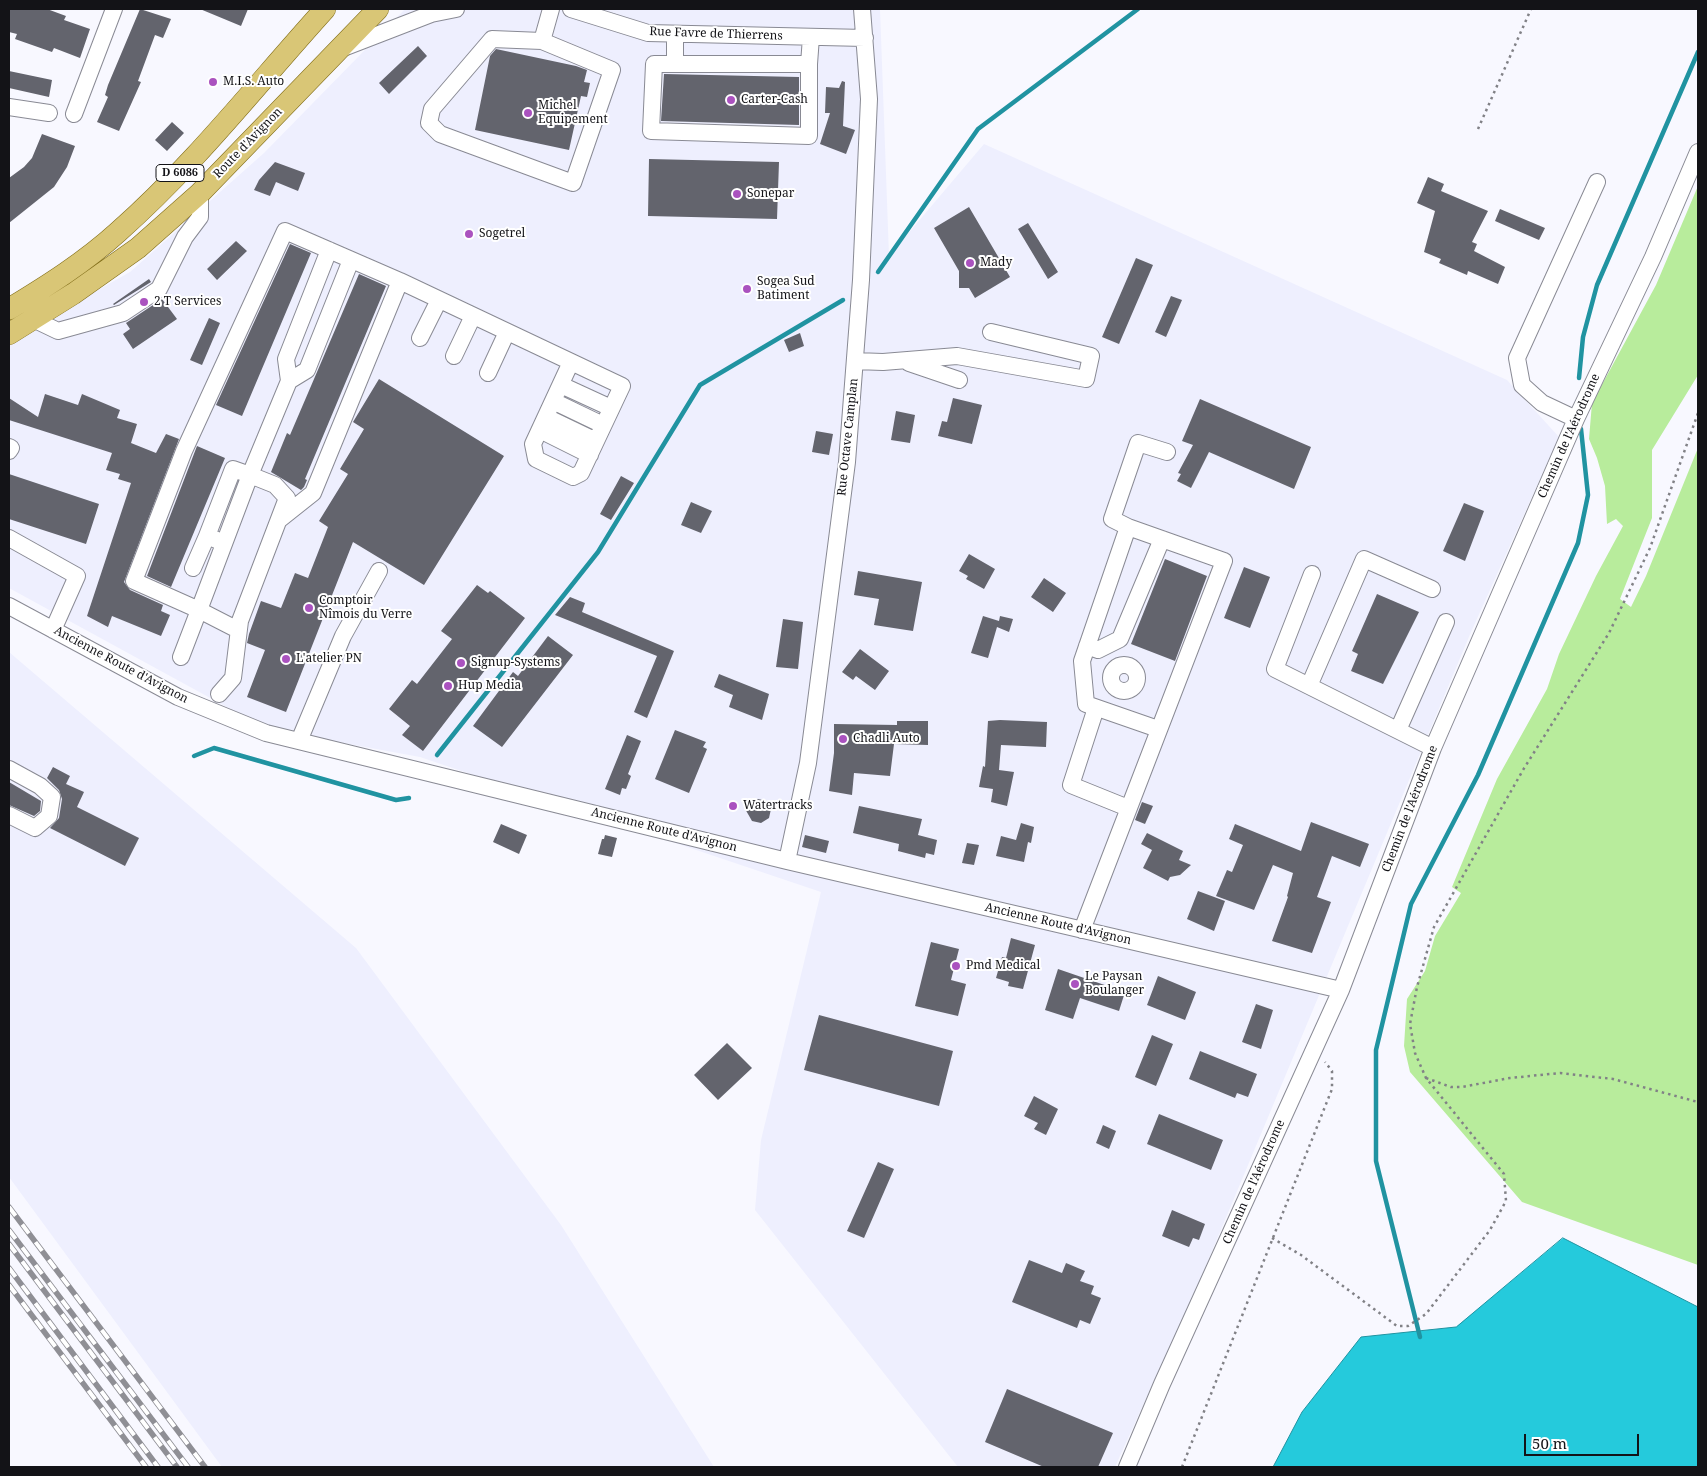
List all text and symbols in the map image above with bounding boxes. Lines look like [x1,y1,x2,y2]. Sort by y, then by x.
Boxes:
street label: Rue Favre de Thierrens [649,24,783,44]
place label: M.I.S. Auto [223,75,284,89]
marker: M.I.S. Auto [207,76,219,88]
place label: Carter-Cash [741,93,808,107]
marker: Carter-Cash [725,94,737,106]
place label: Michel Equipement [538,99,608,127]
street label: Route d'Avignon [211,105,285,181]
marker: Michel Equipement [522,107,534,119]
road number: D 6086 [156,164,204,182]
place label: Sonepar [747,187,794,201]
marker: Sonepar [731,188,743,200]
place label: Sogetrel [479,227,525,241]
marker: Sogetrel [463,228,475,240]
place label: Mady [980,256,1012,270]
marker: Mady [964,257,976,269]
place label: Sogea Sud Batiment [757,275,815,303]
marker: Sogea Sud Batiment [741,283,753,295]
place label: 2 T Services [154,295,221,309]
marker: 2 T Services [138,296,150,308]
street label: Chemin de l'Aérodrome [1535,372,1603,500]
street label: Rue Octave Camplan [835,377,861,497]
place label: Comptoir Nîmois du Verre [319,594,412,622]
marker: Comptoir Nîmois du Verre [303,602,315,614]
street label: Ancienne Route d'Avignon [51,623,191,707]
place label: L'atelier PN [296,652,362,666]
marker: L'atelier PN [280,653,292,665]
place label: Signup-Systems [471,656,560,670]
marker: Signup-Systems [455,657,467,669]
place label: Hup Media [458,679,521,693]
marker: Hup Media [442,680,454,692]
place label: Chadli Auto [853,732,920,746]
marker: Chadli Auto [837,733,849,745]
street label: Chemin de l'Aérodrome [1379,744,1441,874]
place label: Watertracks [743,799,813,813]
marker: Watertracks [727,800,739,812]
street label: Ancienne Route d'Avignon [589,805,739,855]
street label: Ancienne Route d'Avignon [983,900,1133,948]
place label: Pmd Medical [966,959,1040,973]
marker: Pmd Medical [950,960,962,972]
place label: Le Paysan Boulanger [1085,970,1144,998]
marker: Le Paysan Boulanger [1069,978,1081,990]
street label: Chemin de l'Aérodrome [1220,1118,1288,1246]
scale bar [1527,1424,1642,1456]
text: 50 m [1532,1433,1567,1453]

